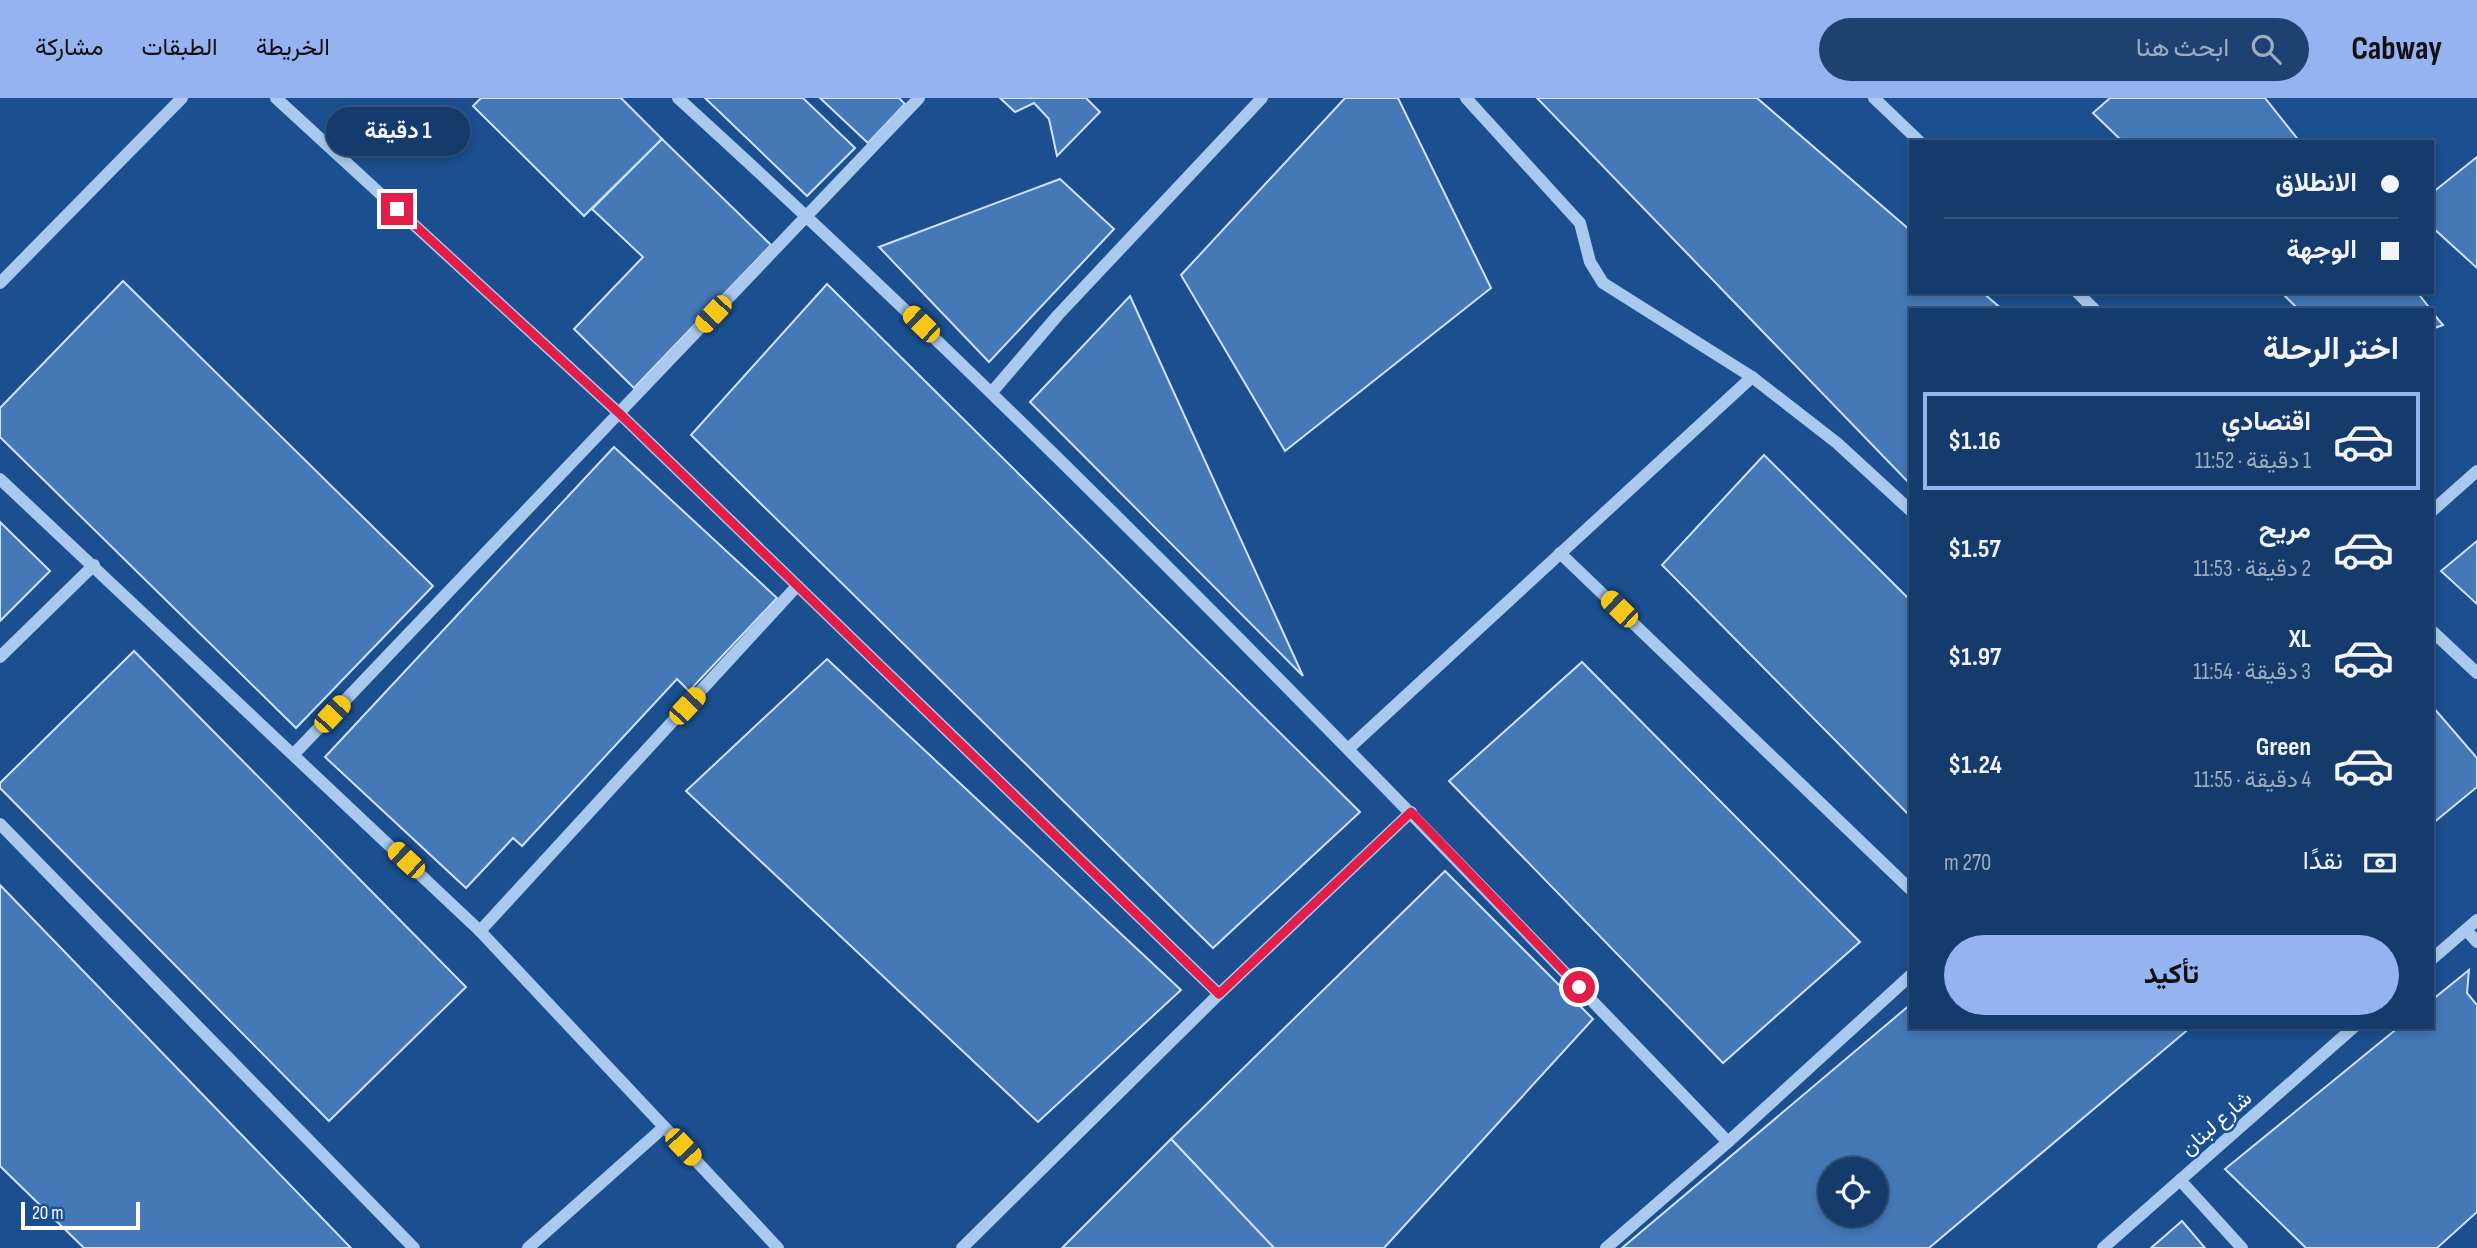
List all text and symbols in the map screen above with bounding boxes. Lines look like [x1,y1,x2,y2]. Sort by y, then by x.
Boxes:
search box [1819,18,2309,81]
text: Cabway [2351,29,2442,69]
icon: search [2247,30,2285,68]
text: مشاركة [35,33,103,62]
text: الطبقات [141,33,218,62]
text: الخريطة [256,33,330,62]
text: ابحث هنا [2136,33,2229,64]
callout: 1 دقيقة [325,108,469,156]
text: 1 دقيقة [365,117,431,145]
text: الانطلاق [2275,168,2357,199]
route end [381,193,413,225]
text: الوجهة [2286,235,2357,266]
car [691,291,736,337]
car [899,302,944,346]
text: اختر الرحلة [2263,330,2399,369]
text: اقتصادي [2222,407,2311,438]
icon: car [2332,410,2395,473]
text: $1.16 [1948,426,2001,457]
text: 1 دقيقة · 11:52 [2195,447,2311,475]
text: مريح [2259,515,2311,546]
icon: car [2332,518,2395,581]
text: $1.57 [1948,534,2001,565]
text: 2 دقيقة · 11:53 [2193,555,2311,583]
car [1597,587,1642,631]
text: XL [2289,624,2311,655]
icon: car [2332,626,2395,689]
text: $1.97 [1948,642,2001,673]
text: 3 دقيقة · 11:54 [2193,658,2311,686]
car [665,683,710,729]
car [310,691,355,737]
text: Green [2256,732,2311,763]
icon: car [2332,734,2395,797]
text: $1.24 [1948,750,2002,781]
text: 4 دقيقة · 11:55 [2194,766,2311,794]
car [384,838,429,882]
icon: cash [2361,844,2399,882]
text: نقدًا [2303,846,2343,877]
text: 270 m [1944,849,1991,877]
button: تأكيد [1944,935,2399,1015]
route start [1563,971,1595,1003]
street label: شارع لبنان [2176,1086,2258,1162]
car [661,1124,706,1170]
map controls [1818,1157,1888,1227]
button: locate [1818,1157,1888,1227]
scale bar [21,1199,140,1231]
text: 20 m [32,1202,64,1225]

